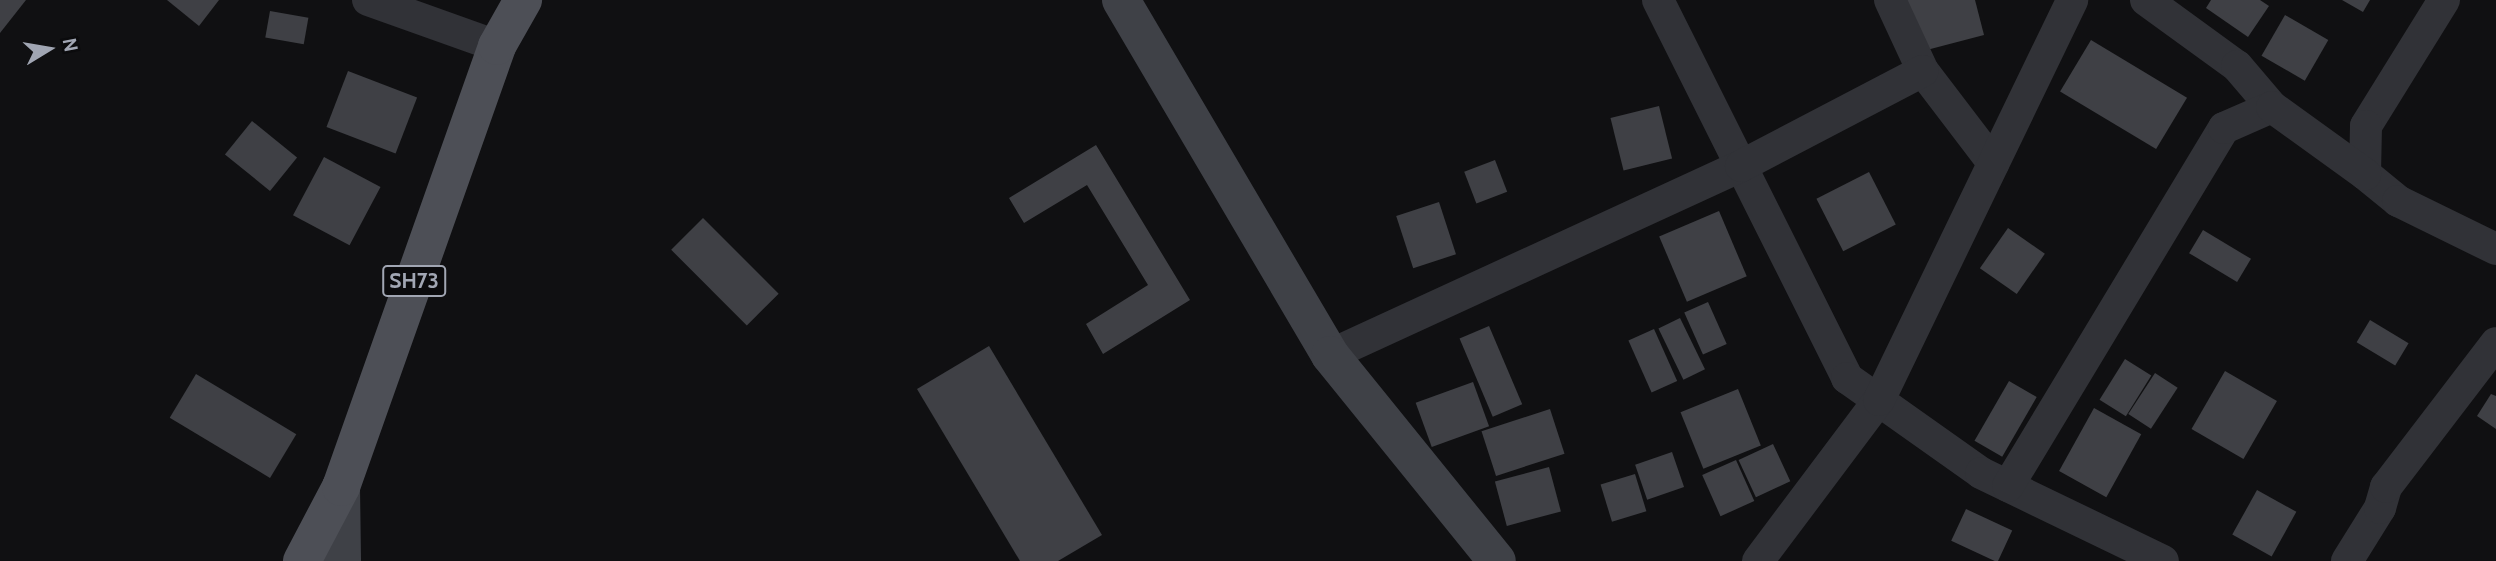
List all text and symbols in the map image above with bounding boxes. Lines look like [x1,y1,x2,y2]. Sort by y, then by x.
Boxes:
north arrow [14,14,84,84]
text: N [58,36,83,54]
road number: SH73 [381,264,447,298]

